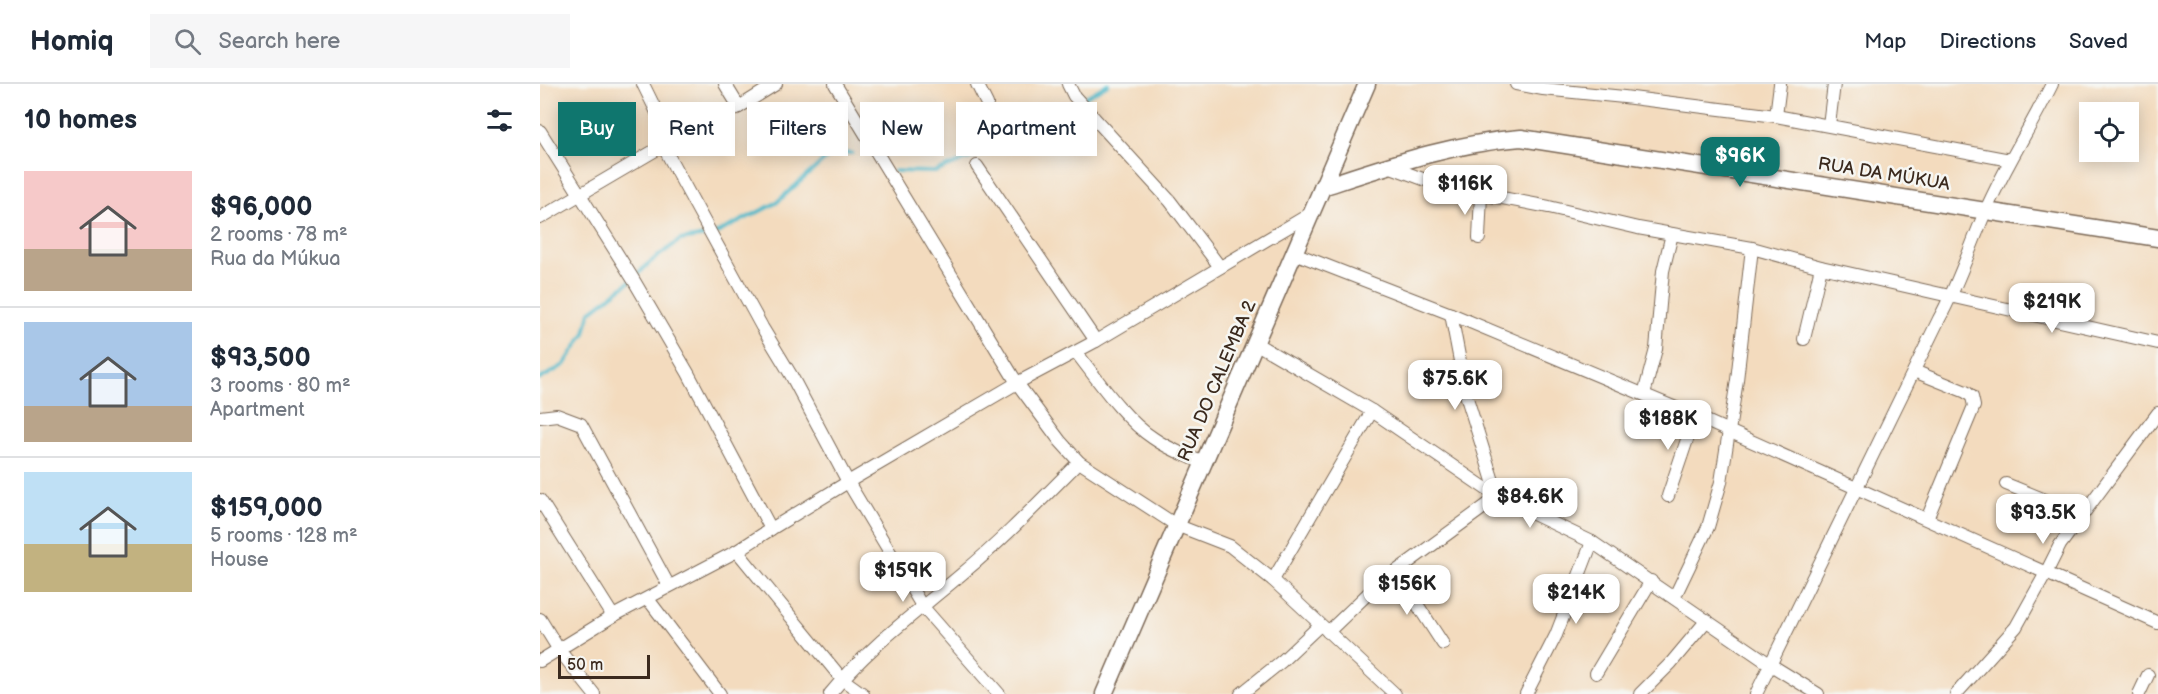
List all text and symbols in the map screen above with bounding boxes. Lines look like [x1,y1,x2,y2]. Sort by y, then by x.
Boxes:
search box [150,14,570,68]
text: Homiq [30,25,114,58]
icon: search [171,25,204,58]
text: Search here [219,28,340,55]
text: Map [1864,29,1907,54]
text: Directions [1940,29,2036,54]
text: Saved [2069,29,2128,54]
chip: Buy [558,102,636,156]
chip: Rent [648,102,735,156]
chip: Filters [747,102,848,156]
chip: New [860,102,944,156]
chip: Apartment [956,102,1097,156]
map controls [2079,102,2139,162]
button: locate [2079,102,2139,162]
icon: filters [483,104,516,137]
text: 10 homes [24,105,137,136]
pin: $96K [1704,137,1776,188]
text: $96K [1715,144,1765,168]
street label: RUA DA MÚKUA [1817,151,1952,195]
pin: $116K [1423,165,1507,216]
text: $116K [1437,172,1493,196]
text: $96,000 [210,192,313,223]
icon: home [72,195,144,267]
text: 2 rooms · 78 m² [210,223,348,247]
text: Rua da Múkua [210,247,341,271]
pin: $219K [2010,283,2094,334]
text: $219K [2023,290,2081,314]
street label: RUA DO CALEMBA 2 [1173,297,1261,465]
text: $93,500 [210,343,311,374]
icon: home [72,346,144,418]
pin: $75.6K [1406,360,1504,411]
text: $75.6K [1422,367,1488,391]
text: 3 rooms · 80 m² [210,374,351,398]
text: Apartment [210,398,305,422]
pin: $188K [1626,400,1710,451]
text: $188K [1638,407,1698,431]
pin: $84.6K [1481,478,1579,529]
text: $84.6K [1496,485,1564,509]
text: $159,000 [210,493,323,524]
pin: $93.5K [1994,494,2092,545]
icon: home [72,496,144,568]
text: $93.5K [2010,501,2076,525]
text: 5 rooms · 128 m² [210,524,358,548]
text: House [210,548,269,572]
pin: $159K [861,552,945,603]
text: $159K [874,559,932,583]
pin: $156K [1365,565,1449,616]
text: $156K [1378,572,1436,596]
pin: $214K [1534,574,1618,625]
text: $214K [1547,581,1605,605]
scale bar [558,652,650,680]
text: 50 m [567,656,603,675]

